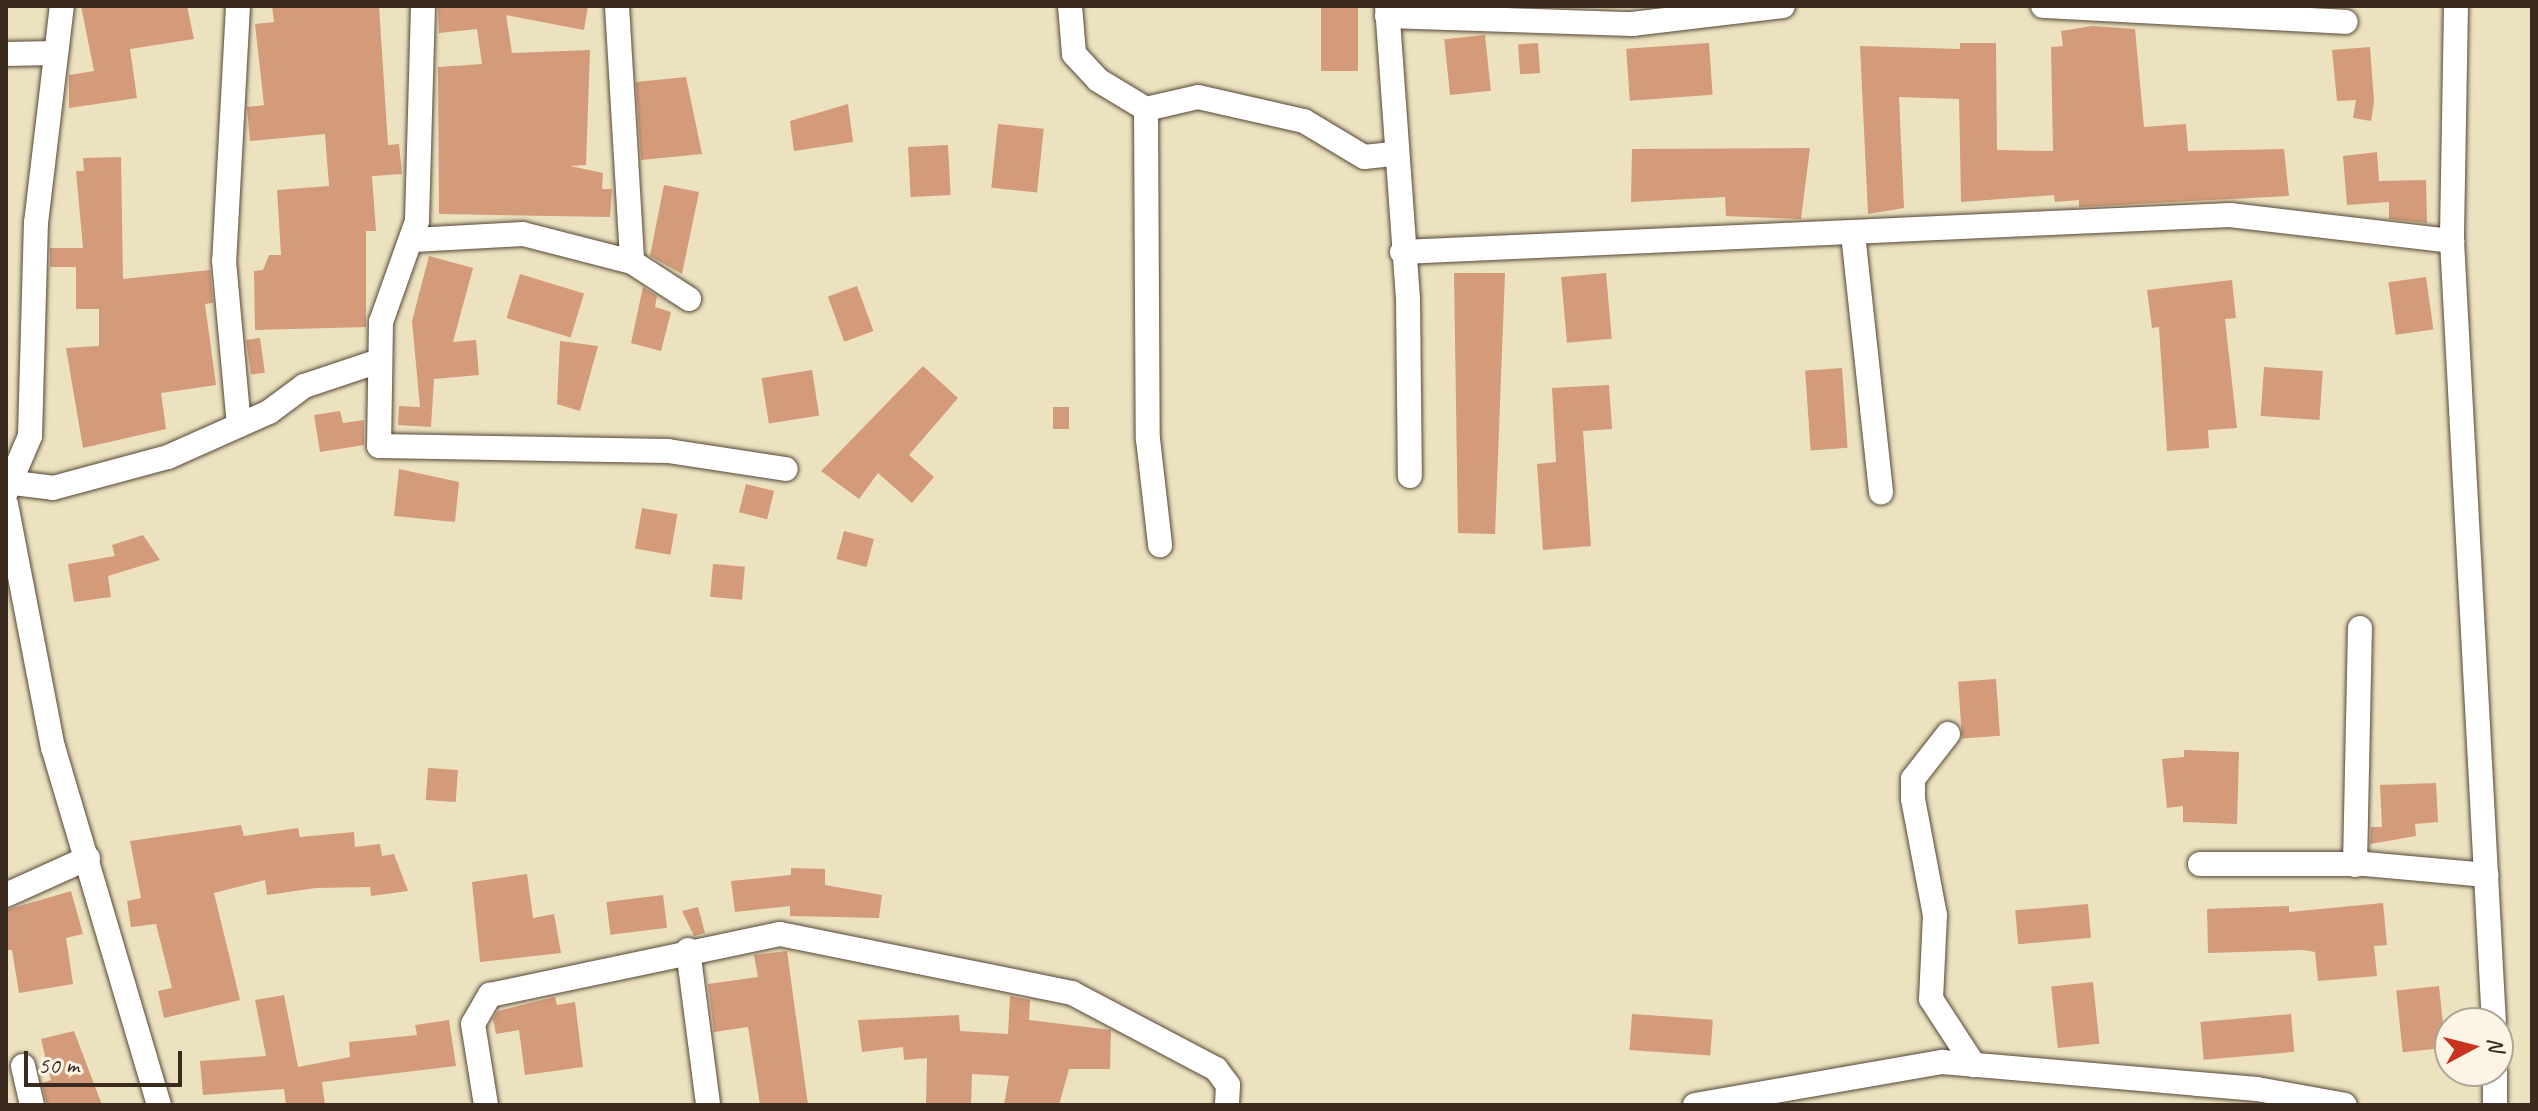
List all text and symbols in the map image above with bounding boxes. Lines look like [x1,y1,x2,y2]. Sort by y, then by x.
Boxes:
north arrow [2434,1007,2514,1087]
scale bar [28,1035,186,1085]
text: N [2481,1036,2511,1053]
text: 50 m [38,1050,79,1080]

